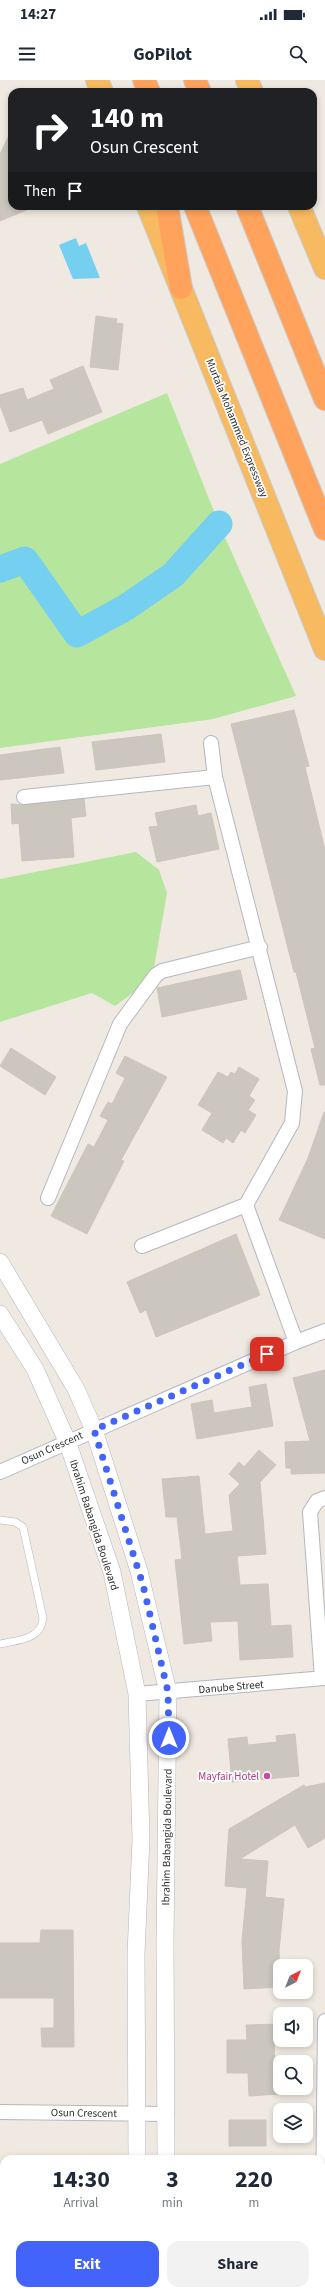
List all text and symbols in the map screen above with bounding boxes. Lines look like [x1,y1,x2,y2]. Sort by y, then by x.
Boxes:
text: 14:27 [20,4,56,25]
text: GoPilot [133,42,192,67]
icon: menu [16,43,38,65]
icon: search [287,43,309,65]
text: 140 m [90,98,164,138]
icon: right [24,104,76,156]
text: Osun Crescent [90,135,198,160]
icon: arrive [64,180,86,202]
text: Then [24,181,56,202]
street label: Murtala Mohammed Expressway [202,356,272,500]
pin [250,1337,284,1371]
icon: arrive [256,1343,278,1365]
street label: Osun Crescent [19,1428,86,1468]
street label: Ibrahim Babangida Boulevard [66,1458,122,1592]
street label: Danube Street [198,1677,265,1697]
position arrow [148,1717,190,1759]
street label: Ibrahim Babangida Boulevard [158,1769,176,1905]
place label: Mayfair Hotel [198,1769,259,1784]
marker: Mayfair Hotel [262,1771,272,1781]
north arrow [273,1959,313,1999]
map controls [273,1959,313,2143]
button: sound [273,2007,313,2047]
button: search [273,2055,313,2095]
button: layers [273,2103,313,2143]
street label: Osun Crescent [51,2105,117,2121]
text: 14:30 [52,2162,110,2197]
text: 3 [166,2162,179,2197]
text: 220 [235,2162,273,2197]
text: Arrival [63,2194,98,2212]
text: min [162,2194,183,2212]
text: m [249,2194,259,2212]
button: Exit [16,2241,159,2287]
button: Share [167,2241,309,2287]

